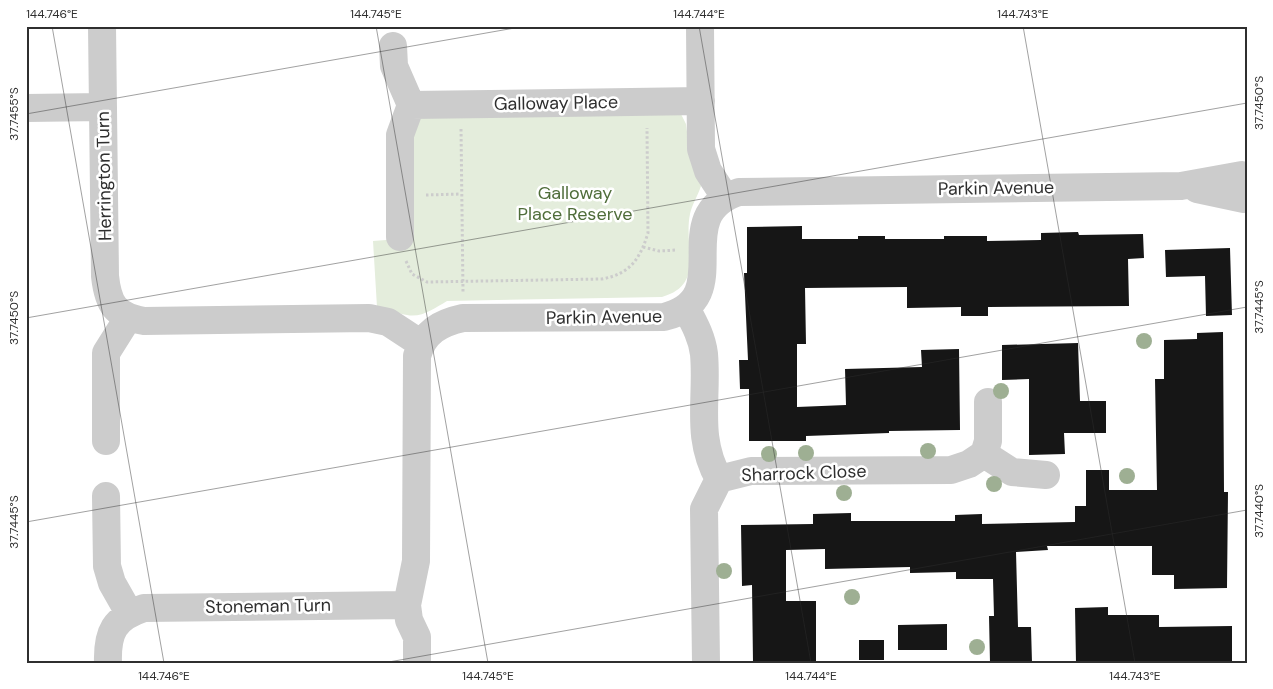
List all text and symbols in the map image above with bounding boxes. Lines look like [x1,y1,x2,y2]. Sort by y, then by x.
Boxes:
text: 144.746°E [26,6,78,22]
text: 144.745°E [350,6,402,22]
text: 144.744°E [673,6,725,22]
text: 144.743°E [997,6,1049,22]
text: 37.7450°S [1251,76,1267,130]
text: 37.7455°S [6,87,22,141]
street label: Galloway Place [494,90,618,116]
street label: Herrington Turn [91,111,117,241]
street label: Parkin Avenue [938,175,1054,201]
park label: Galloway Place Reserve [517,181,633,226]
text: 37.7445°S [1251,280,1267,334]
text: 37.7450°S [6,291,22,345]
street label: Parkin Avenue [546,304,662,330]
street label: Sharrock Close [741,459,867,487]
text: 37.7440°S [1251,484,1267,538]
text: 37.7445°S [6,495,22,549]
street label: Stoneman Turn [205,593,331,619]
text: 144.746°E [138,668,190,684]
text: 144.745°E [462,668,514,684]
text: 144.744°E [785,668,837,684]
text: 144.743°E [1109,668,1161,684]

